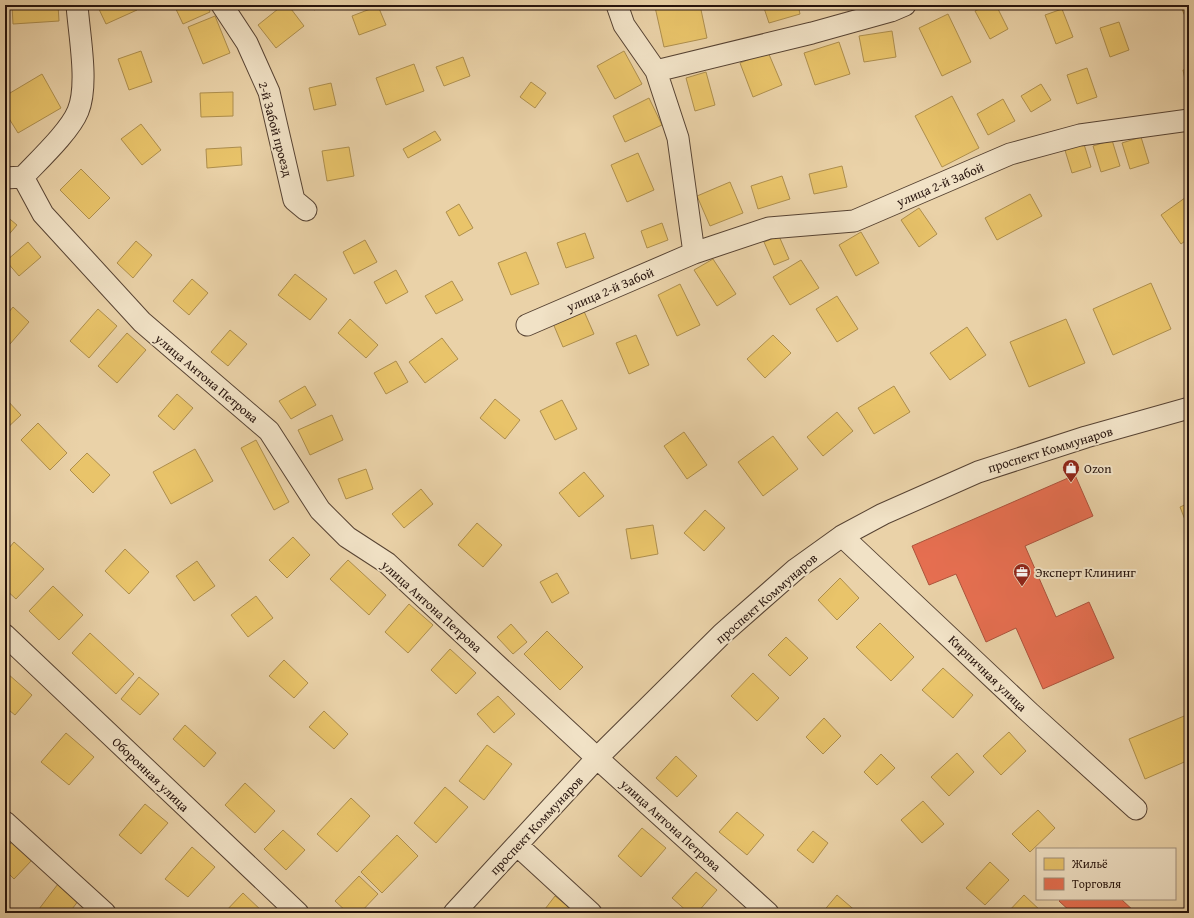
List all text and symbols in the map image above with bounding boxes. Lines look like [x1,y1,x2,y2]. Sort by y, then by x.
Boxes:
street label: 2-й Забой проезд [254,79,297,179]
street label: улица 2-й Забой [893,157,987,212]
street label: улица 2-й Забой [563,262,657,317]
street label: улица Антона Петрова [150,329,263,428]
street label: проспект Коммунаров [985,421,1115,478]
shop icon: Ozon [1061,458,1081,483]
place label: Ozon [1084,459,1112,478]
street label: проспект Коммунаров [711,549,821,648]
street label: улица Антона Петрова [376,555,487,657]
office icon: Эксперт Клининг [1012,562,1032,587]
place label: Эксперт Клининг [1035,563,1136,582]
street label: Кирпичная улица [944,631,1032,717]
street label: Оборонная улица [108,733,194,817]
street label: проспект Коммунаров [485,771,588,879]
street label: улица Антона Петрова [615,774,726,876]
legend [1036,848,1176,900]
text: Жильё [1071,855,1108,872]
text: Торговля [1072,875,1121,892]

